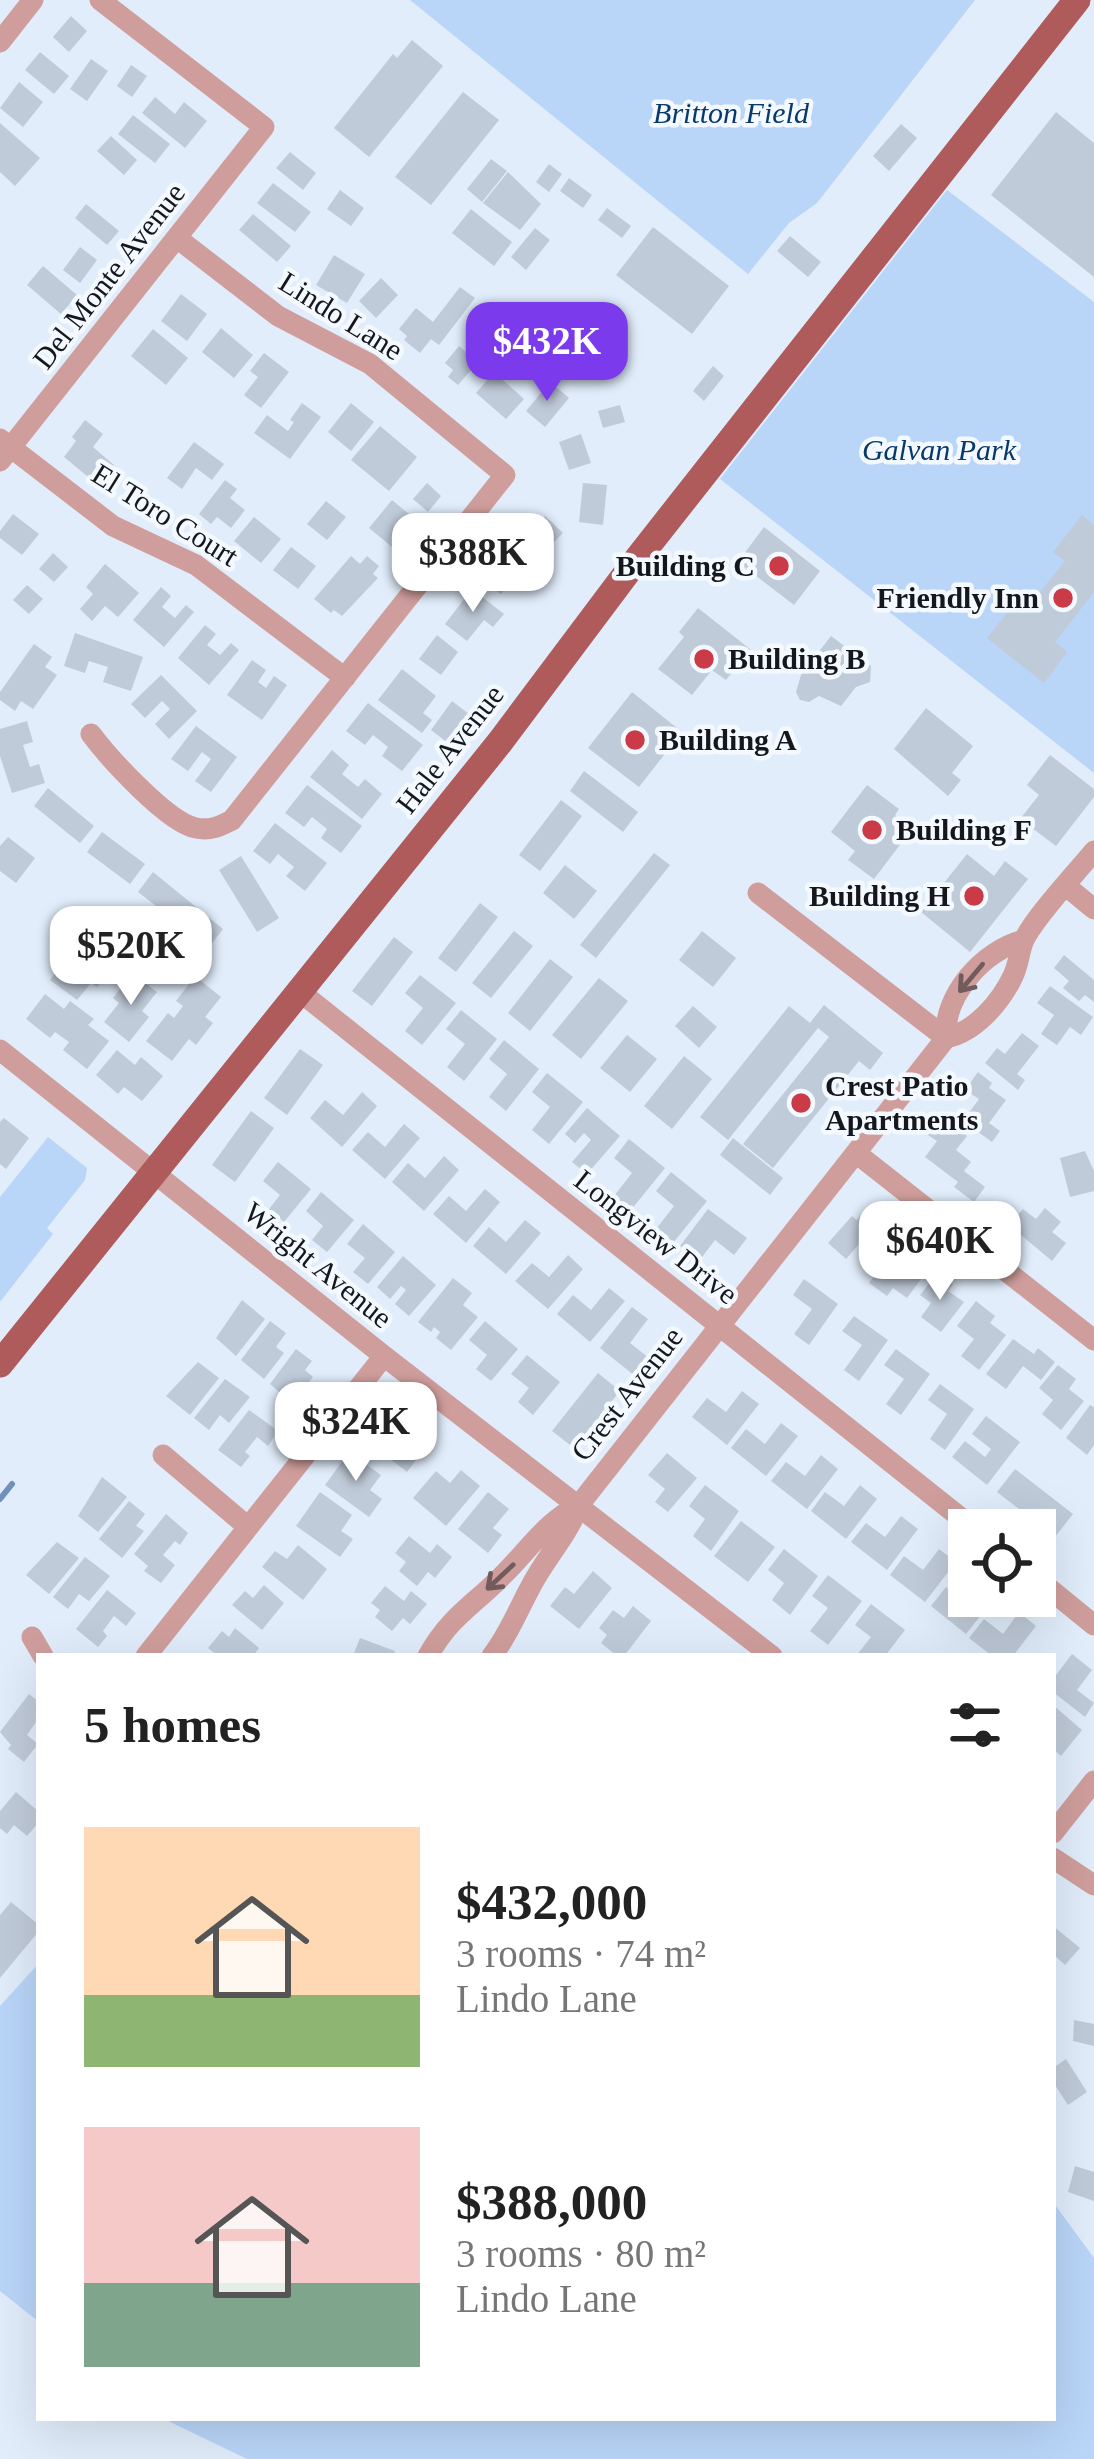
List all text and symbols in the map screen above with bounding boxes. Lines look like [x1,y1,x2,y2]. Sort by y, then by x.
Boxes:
park label: Britton Field [653,96,810,129]
street label: Del Monte Avenue [26,176,191,375]
street label: Lindo Lane [274,265,409,366]
pin: $432K [463,302,631,404]
text: $432K [493,319,601,362]
park label: Galvan Park [862,433,1017,466]
street label: El Toro Court [86,457,245,573]
pin: $388K [389,513,557,615]
text: $388K [419,530,527,573]
place label: Building C [616,549,755,582]
marker: Building C [766,553,792,579]
place label: Friendly Inn [876,581,1039,614]
marker: Friendly Inn [1050,585,1076,611]
place label: Building B [728,642,866,675]
marker: Building B [691,646,717,672]
street label: Hale Avenue [389,678,510,819]
place label: Building A [659,723,797,756]
marker: Building A [622,727,648,753]
place label: Building F [896,813,1032,846]
marker: Building F [859,817,885,843]
place label: Building H [809,879,950,912]
marker: Building H [961,883,987,909]
pin: $520K [47,906,215,1008]
text: $520K [77,923,185,966]
one-way arrow [957,962,985,993]
place label: Crest Patio Apartments [825,1069,978,1136]
marker: Crest Patio Apartments [788,1090,814,1116]
street label: Longview Drive [568,1163,744,1310]
street label: Wright Avenue [238,1195,399,1334]
pin: $640K [856,1201,1024,1303]
text: $640K [886,1218,994,1261]
street label: Crest Avenue [564,1320,689,1467]
pin: $324K [272,1382,440,1484]
text: $324K [302,1399,410,1442]
map controls [948,1509,1056,1617]
button: locate [948,1509,1056,1617]
one-way arrow [486,1562,516,1591]
icon: filters [942,1692,1008,1758]
text: 5 homes [84,1697,261,1753]
text: $432,000 [456,1874,647,1930]
icon: home [180,1875,324,2019]
text: 3 rooms · 74 m² [456,1932,706,1975]
text: Lindo Lane [456,1977,637,2020]
text: $388,000 [456,2174,647,2230]
icon: home [180,2175,324,2319]
text: 3 rooms · 80 m² [456,2232,706,2275]
text: Lindo Lane [456,2277,637,2320]

